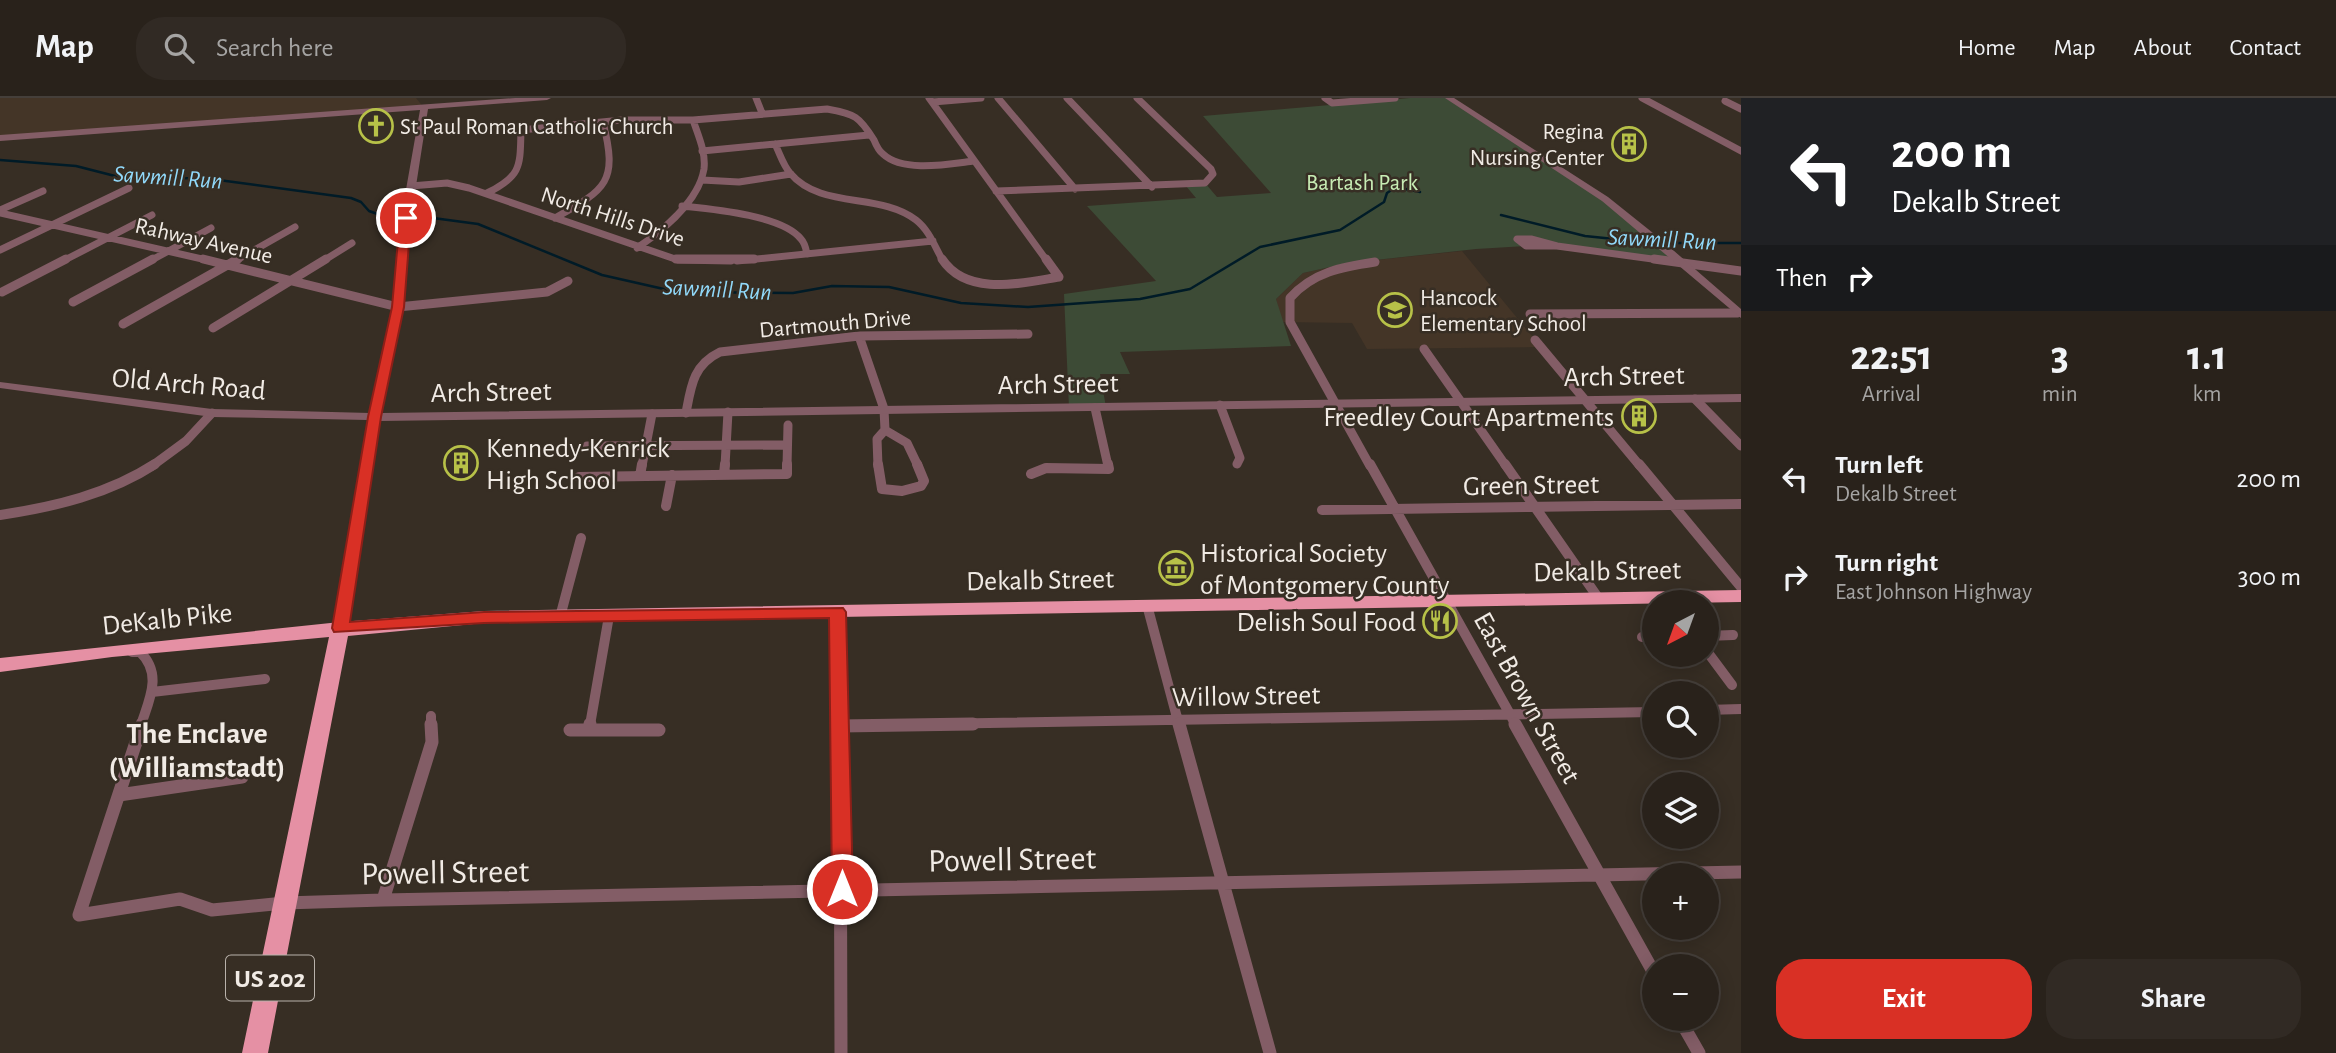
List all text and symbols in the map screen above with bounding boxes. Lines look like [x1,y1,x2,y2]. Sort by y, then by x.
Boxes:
search box [136,17,626,80]
icon: search [160,29,198,67]
text: Map [35,31,94,64]
text: Search here [216,35,334,61]
text: Home [1958,36,2016,60]
text: Map [2054,36,2096,60]
text: About [2134,36,2191,60]
text: Contact [2229,36,2301,60]
church icon: St Paul Roman Catholic Church [357,107,395,145]
place label: St Paul Roman Catholic Church [400,116,673,139]
place label: Regina Nursing Center [1470,121,1605,170]
building icon: Regina Nursing Center [1610,125,1648,163]
icon: left [1776,126,1867,217]
text: 200 m [1891,128,2012,177]
water label: Sawmill Run [113,162,223,194]
park label: Bartash Park [1306,172,1419,195]
street label: North Hills Drive [538,183,687,251]
text: Dekalb Street [1891,186,2060,218]
pin [376,188,436,248]
icon: arrive [387,199,425,237]
street label: Rahway Avenue [133,214,275,268]
water label: Sawmill Run [1607,225,1717,255]
icon: right [1841,259,1879,297]
text: Then [1776,265,1827,291]
water label: Sawmill Run [662,275,772,305]
place label: Hancock Elementary School [1420,287,1587,336]
school or university icon: Hancock Elementary School [1376,291,1414,329]
street label: Dartmouth Drive [758,306,912,343]
text: 22:51 [1850,335,1933,377]
text: 3 [2051,335,2069,377]
text: 1.1 [2187,335,2227,377]
street label: Arch Street [1563,362,1685,392]
street label: Old Arch Road [111,364,267,406]
street label: Arch Street [997,370,1119,400]
street label: Arch Street [430,378,552,408]
text: Arrival [1862,383,1921,406]
text: min [2042,383,2078,406]
text: km [2192,383,2221,406]
building icon: Freedley Court Apartments [1620,397,1658,435]
place label: Freedley Court Apartments [1323,404,1614,432]
place label: Kennedy-Kenrick High School [486,435,670,495]
building icon: Kennedy-Kenrick High School [442,444,480,482]
text: Turn left [1835,452,1923,478]
icon: left [1776,460,1814,498]
text: 200 m [2237,466,2301,492]
street label: Green Street [1463,471,1599,501]
text: Dekalb Street [1835,483,1957,506]
place label: Historical Society of Montgomery County [1200,540,1450,600]
museum icon: Historical Society of Montgomery County [1157,549,1195,587]
text: Turn right [1835,550,1938,576]
street label: Dekalb Street [1533,557,1681,587]
icon: right [1776,558,1814,596]
text: 300 m [2238,564,2301,590]
street label: Dekalb Street [966,566,1114,596]
text: East Johnson Highway [1835,581,2032,604]
north arrow [1642,590,1718,667]
map controls [1642,590,1719,1031]
street label: DeKalb Pike [101,599,234,641]
restaurant icon: Delish Soul Food [1421,602,1459,640]
street label: East Brown Street [1468,608,1585,788]
place label: Delish Soul Food [1236,609,1416,637]
button: search [1642,681,1719,758]
street label: Willow Street [1172,682,1321,712]
district label: The Enclave (Williamstadt) [109,719,285,783]
button: layers [1642,772,1719,849]
street label: Powell Street [928,843,1097,878]
position arrow [805,852,879,926]
street label: Powell Street [361,856,530,891]
button: + [1642,863,1719,940]
button: − [1642,954,1719,1031]
road number: US 202 [226,956,314,1000]
button: Exit [1776,959,2032,1039]
button: Share [2046,959,2301,1039]

